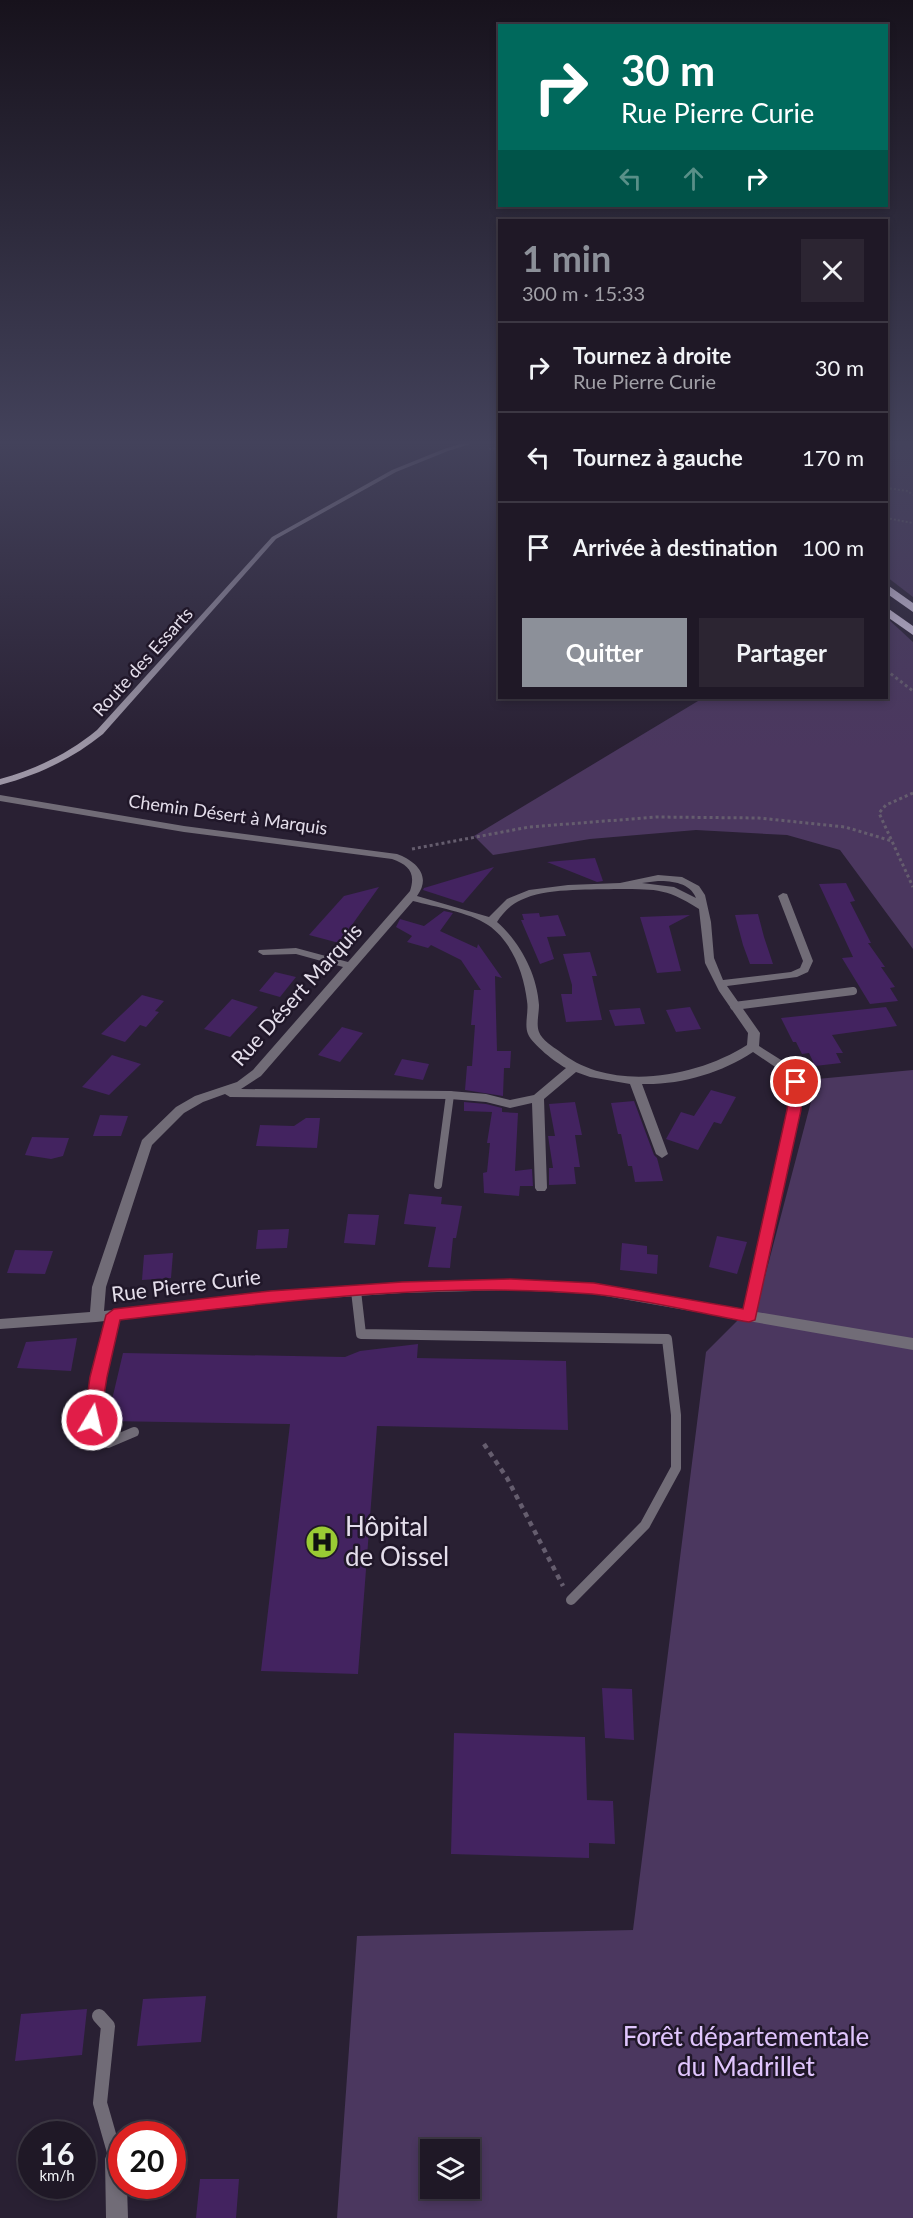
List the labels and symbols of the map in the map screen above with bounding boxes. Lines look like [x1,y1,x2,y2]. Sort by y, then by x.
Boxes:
street label: Route des Essarts [88,602,197,720]
street label: Chemin Désert à Marquis [127,789,329,839]
street label: Rue Désert Marquis [225,918,366,1070]
pin [770,1056,821,1107]
street label: Rue Pierre Curie [110,1263,262,1306]
position arrow [60,1388,124,1452]
place label: Hôpital de Oissel [345,1510,449,1572]
hospital icon: Hôpital de Oissel [304,1524,340,1560]
park label: Forêt départementale du Madrillet [623,2020,869,2082]
speed limit sign: 20 [108,2121,186,2199]

